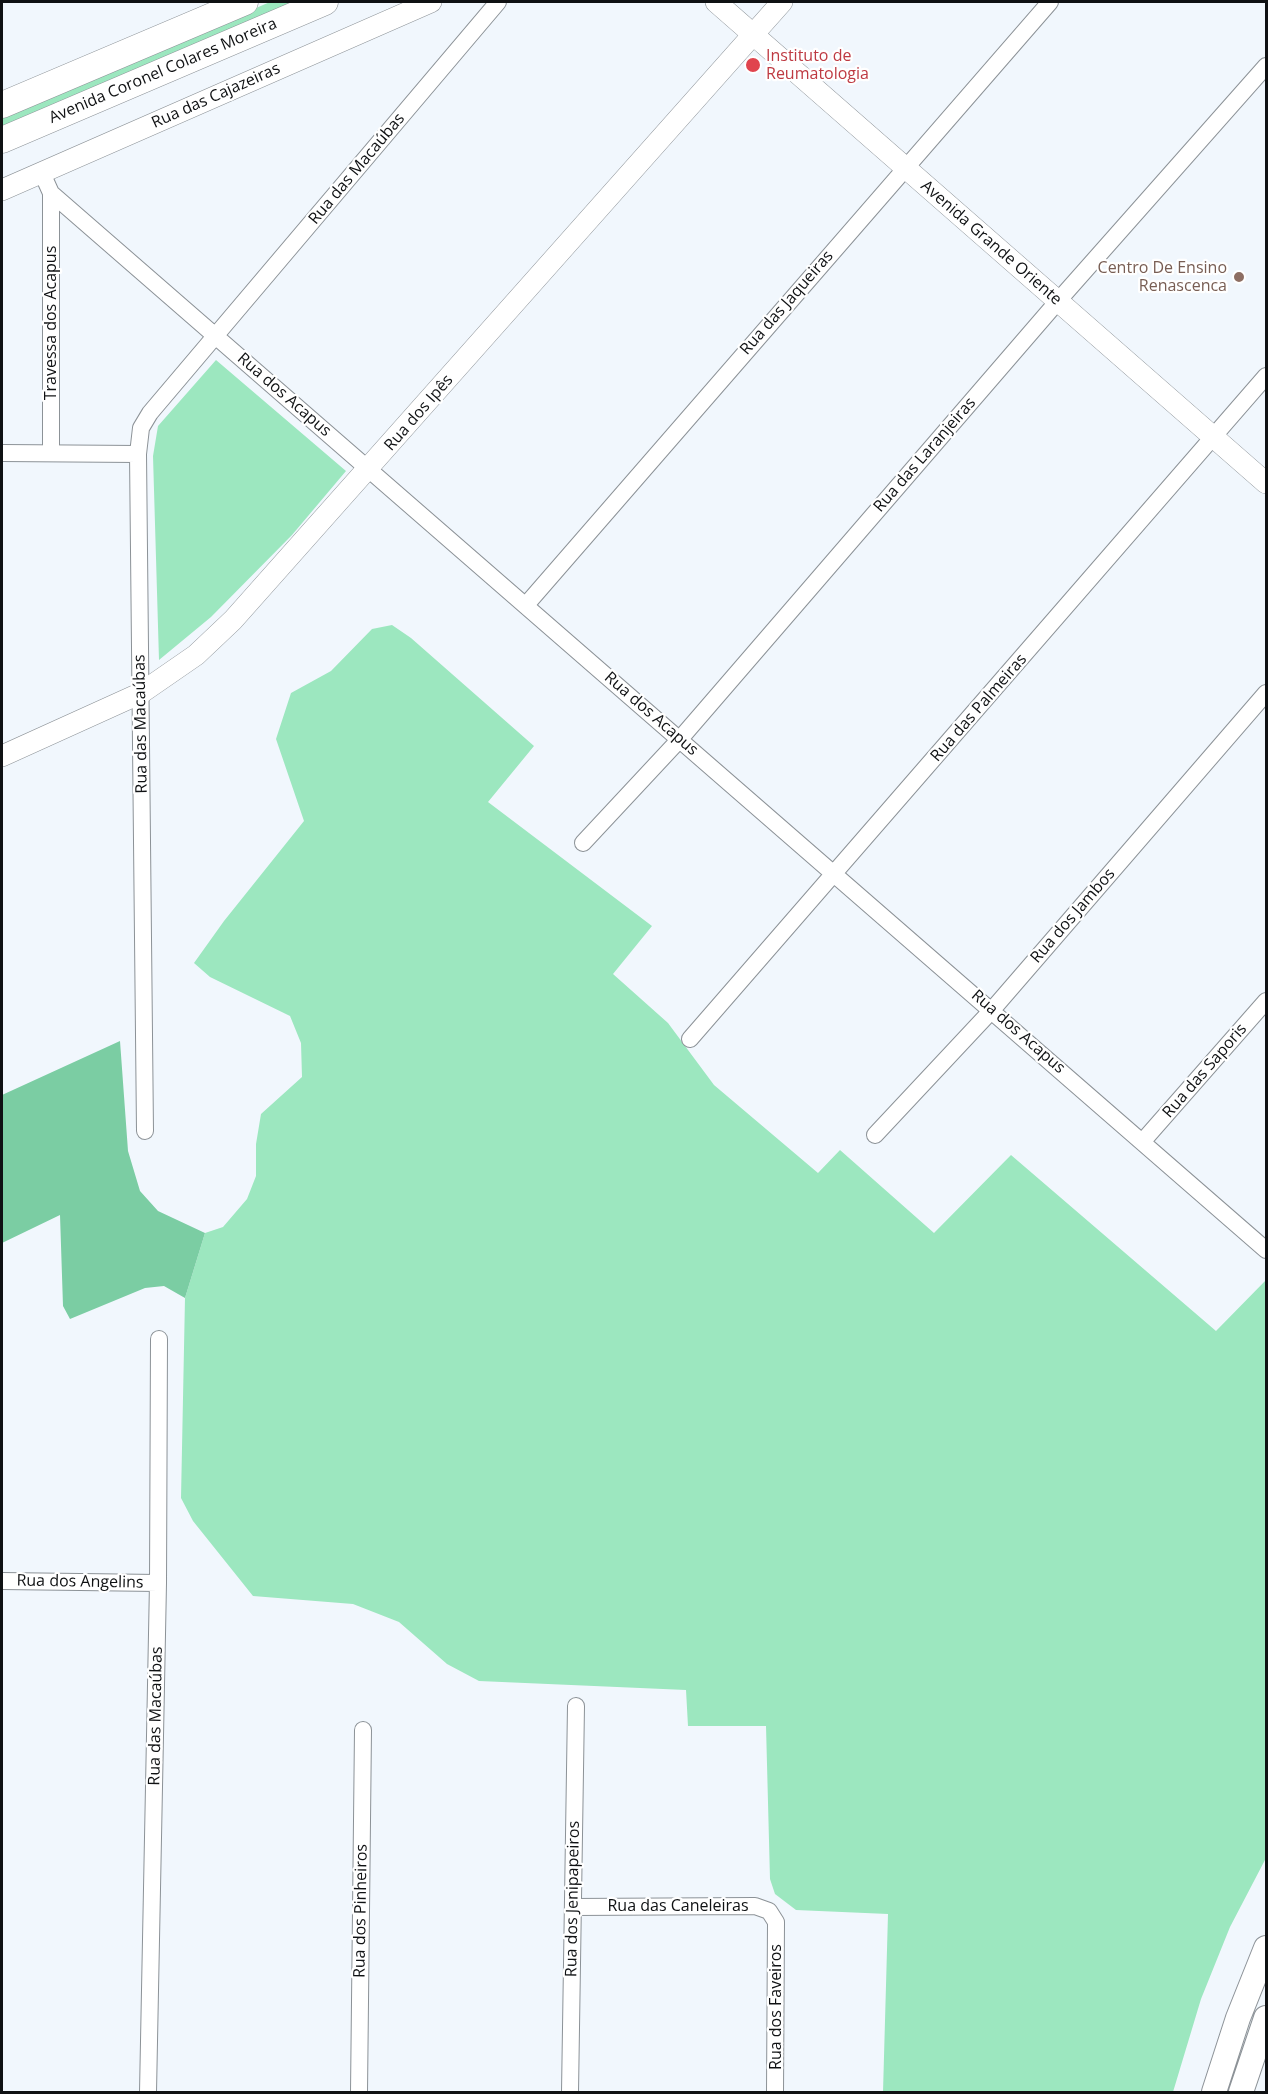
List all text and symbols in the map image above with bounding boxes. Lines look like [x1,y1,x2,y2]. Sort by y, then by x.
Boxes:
street label: Avenida Coronel Colares Moreira [46,14,280,128]
place label: Instituto de Reumatologia [766,46,869,84]
marker: Instituto de Reumatologia [744,56,762,74]
street label: Rua das Cajazeiras [149,59,283,133]
street label: Rua das Macaúbas [305,110,409,228]
street label: Avenida Grande Oriente [917,177,1065,309]
street label: Travessa dos Acapus [41,246,61,400]
street label: Rua das Jaqueiras [736,247,838,359]
place label: Centro De Ensino Renascenca [1098,258,1227,296]
marker: Centro De Ensino Renascenca [1232,270,1246,284]
street label: Rua dos Acapus [233,349,335,441]
street label: Rua dos Ipês [381,371,457,455]
street label: Rua das Laranjeiras [870,394,980,516]
street label: Rua das Palmeiras [927,650,1031,766]
street label: Rua das Macaúbas [130,654,152,794]
street label: Rua dos Acapus [600,668,702,760]
street label: Rua dos Jambos [1027,865,1119,967]
street label: Rua dos Acapus [967,986,1069,1078]
street label: Rua das Saporis [1159,1020,1251,1122]
street label: Rua dos Angelins [16,1571,144,1593]
street label: Rua das Macaúbas [145,1646,167,1786]
street label: Rua dos Jenipapeiros [562,1821,584,1977]
street label: Rua dos Pinheiros [350,1844,372,1978]
street label: Rua das Caneleiras [607,1896,749,1916]
street label: Rua dos Faveiros [766,1944,786,2070]

